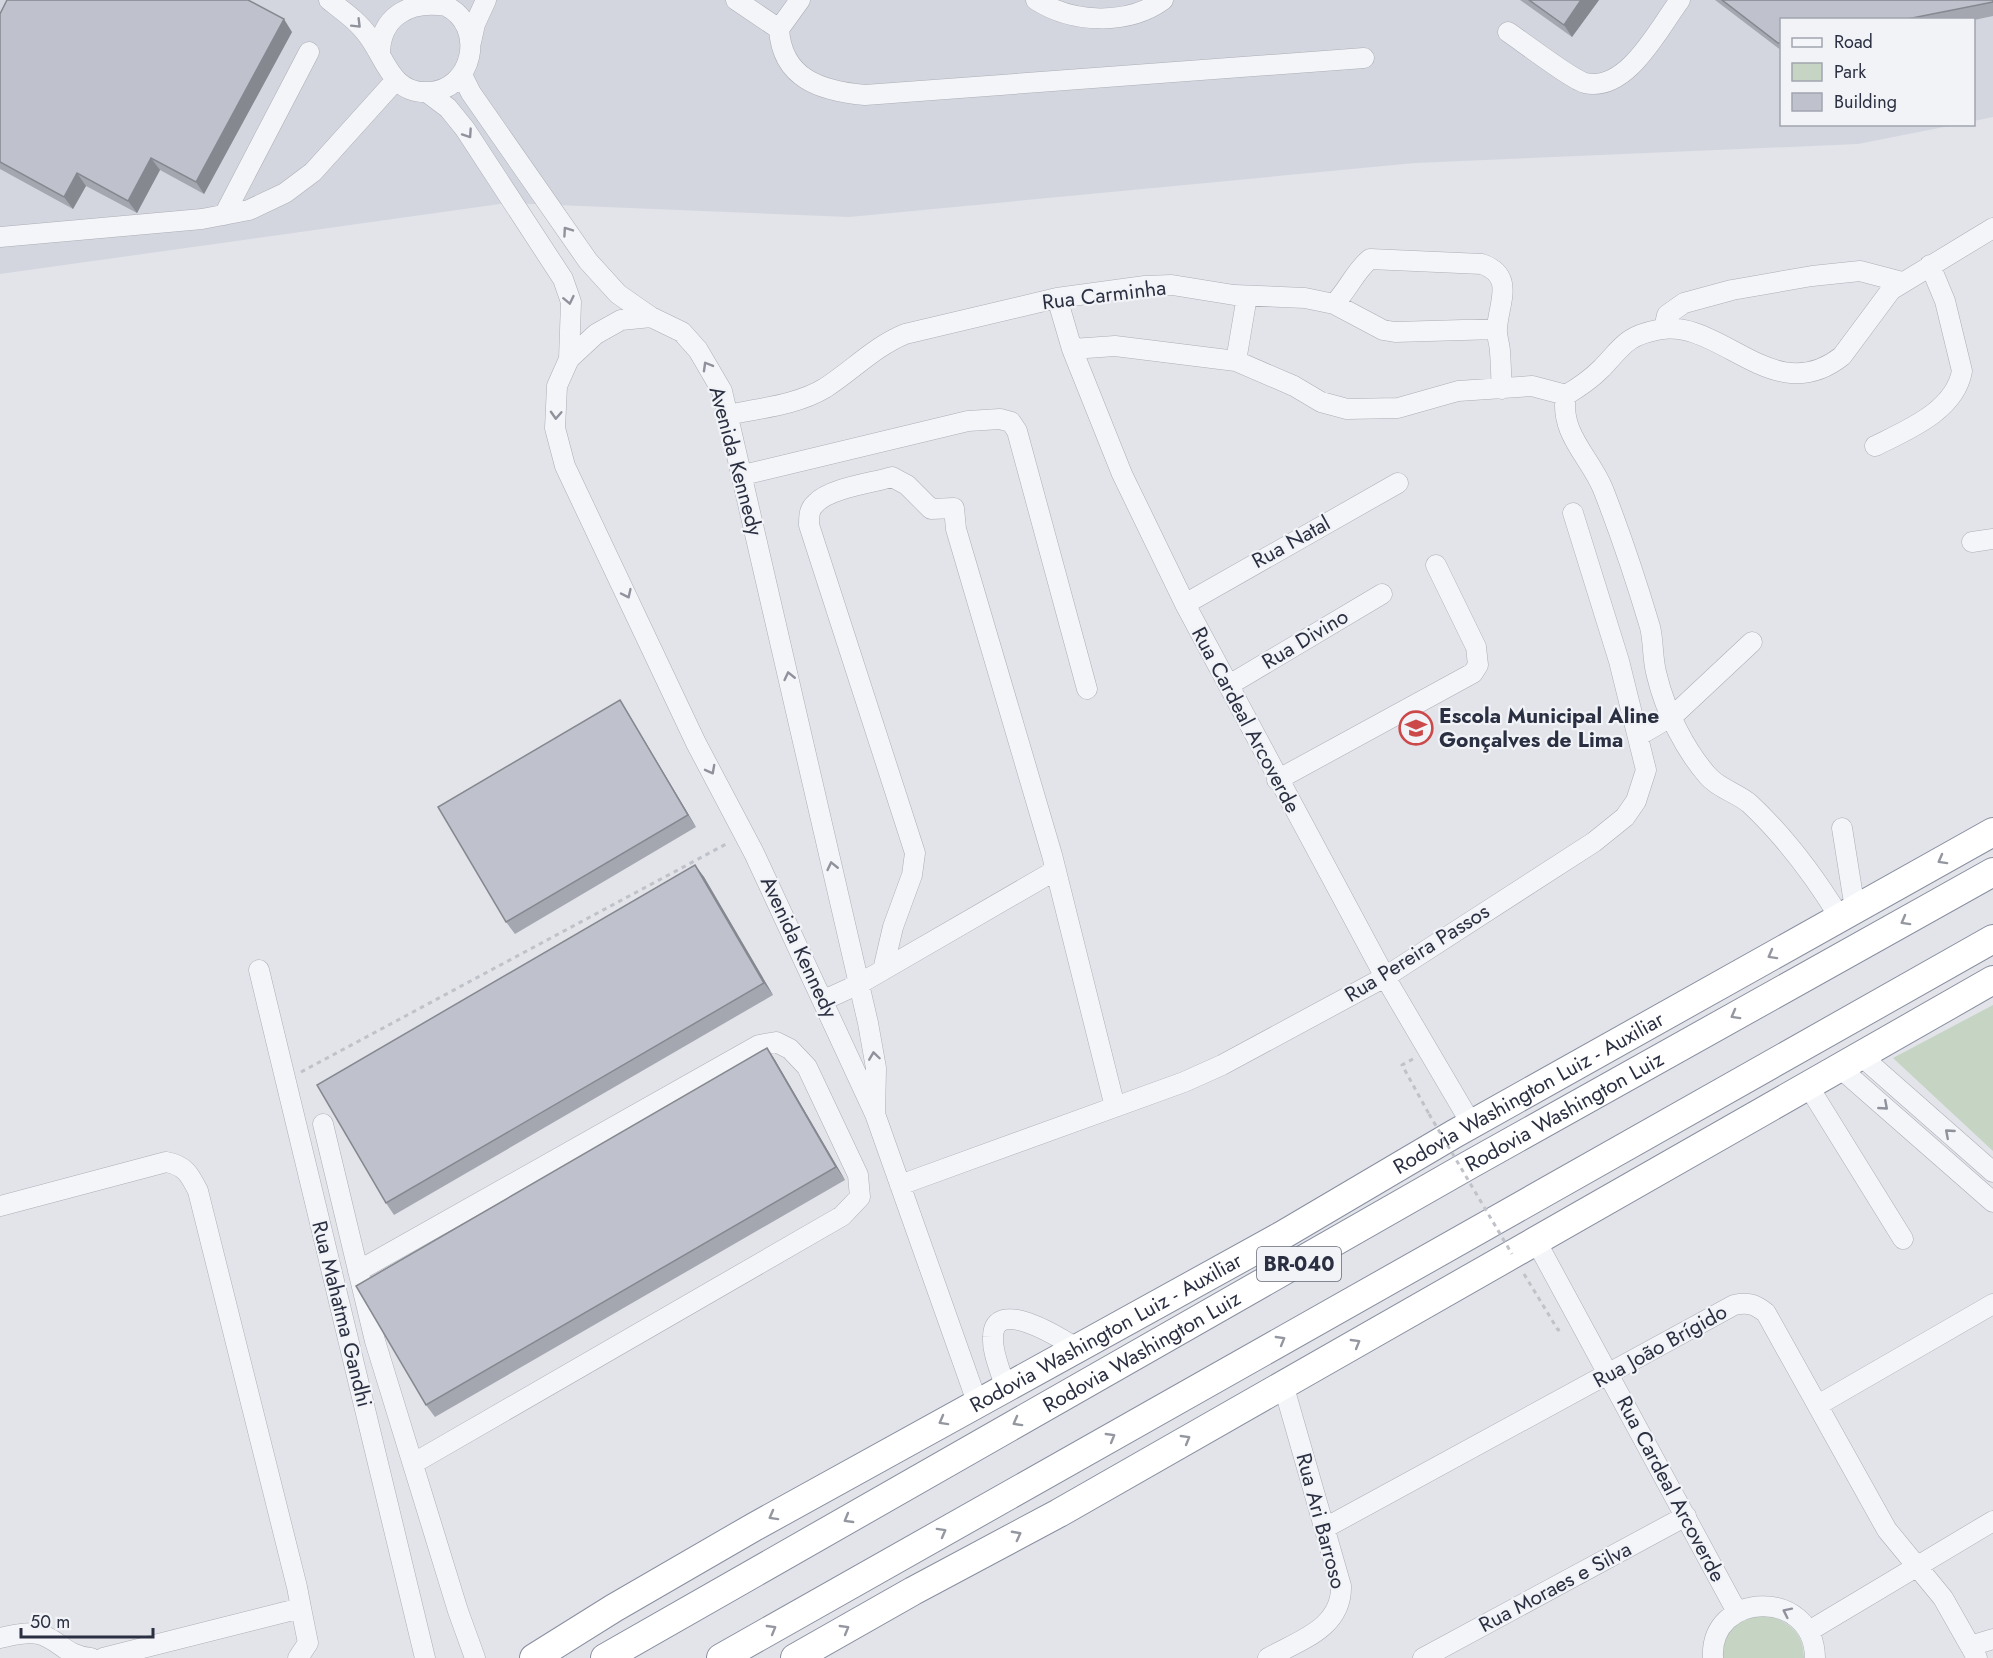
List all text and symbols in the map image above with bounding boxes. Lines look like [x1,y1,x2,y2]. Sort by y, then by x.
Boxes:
one-way arrow [350,17,361,28]
legend [1780,18,1975,126]
text: Road [1834,29,1873,55]
text: Park [1834,59,1866,85]
text: Building [1834,89,1897,115]
one-way arrow [461,128,473,138]
one-way arrow [563,226,574,237]
street label: Rua Carminha [1040,273,1168,317]
one-way arrow [562,295,575,305]
one-way arrow [703,362,715,372]
street label: Avenida Kennedy [702,383,771,540]
one-way arrow [549,410,562,419]
street label: Rua Natal [1246,508,1336,576]
one-way arrow [619,588,631,599]
street label: Rua Divino [1256,601,1354,677]
street label: Rua Cardeal Arcoverde [1184,622,1308,818]
one-way arrow [783,671,796,681]
place label: Escola Municipal Aline Gonçalves de Lima [1439,701,1659,755]
school or university icon: Escola Municipal Aline Gonçalves de Lima [1398,710,1434,746]
one-way arrow [704,764,715,775]
one-way arrow [1938,853,1948,865]
one-way arrow [826,861,839,871]
street label: Avenida Kennedy [753,871,845,1024]
street label: Rua Pereira Passos [1339,896,1495,1010]
one-way arrow [1901,914,1911,925]
one-way arrow [1768,948,1778,960]
street label: Rodovia Washington Luiz - Auxiliar [1390,1005,1668,1181]
one-way arrow [1730,1008,1741,1019]
street label: Rodovia Washington Luiz [1460,1047,1668,1177]
one-way arrow [868,1051,881,1061]
one-way arrow [1877,1099,1888,1110]
one-way arrow [1945,1129,1956,1140]
street label: Rua Mahatma Gandhi [304,1218,380,1410]
street label: Rodovia Washington Luiz - Auxiliar [966,1247,1246,1417]
road number: BR-040 [1257,1247,1341,1281]
street label: Rodovia Washington Luiz [1038,1287,1246,1417]
street label: Rua João Brígido [1588,1297,1732,1395]
one-way arrow [1275,1336,1285,1348]
one-way arrow [1350,1339,1360,1350]
street label: Rua Cardeal Arcoverde [1609,1391,1733,1587]
one-way arrow [938,1414,949,1425]
one-way arrow [1013,1415,1023,1426]
one-way arrow [1105,1432,1116,1444]
one-way arrow [1180,1434,1190,1446]
street label: Rua Ari Barroso [1288,1450,1354,1592]
one-way arrow [768,1509,779,1521]
one-way arrow [844,1512,854,1524]
one-way arrow [935,1528,946,1540]
one-way arrow [1010,1531,1021,1543]
street label: Rua Moraes e Silva [1473,1534,1637,1640]
scale bar [21,1601,153,1639]
one-way arrow [1782,1607,1793,1619]
text: 50 m [30,1609,70,1635]
one-way arrow [766,1625,776,1636]
one-way arrow [839,1625,850,1636]

